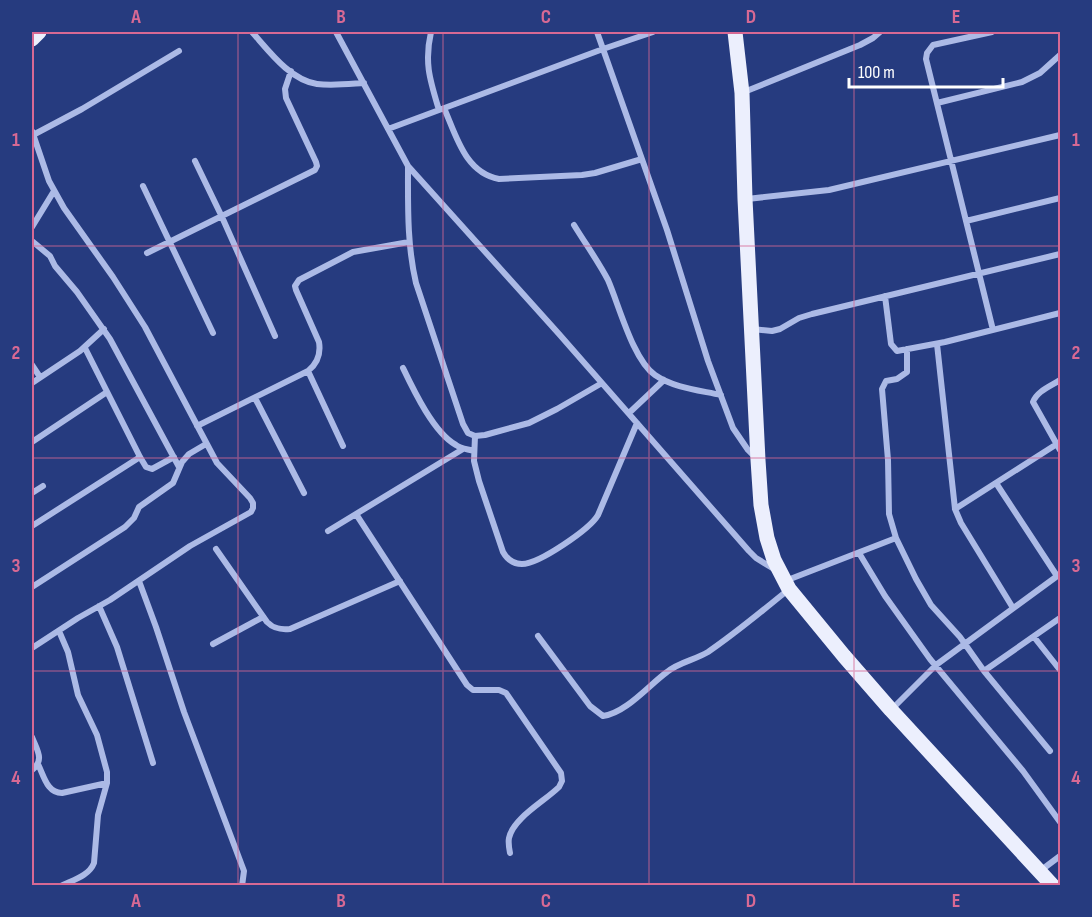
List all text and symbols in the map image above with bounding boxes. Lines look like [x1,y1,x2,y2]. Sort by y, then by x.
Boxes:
text: A [130,5,141,29]
text: B [336,5,346,29]
text: C [541,5,551,29]
text: D [746,5,756,29]
text: E [952,5,960,29]
scale bar [849,51,1004,89]
text: 100 m [858,62,895,83]
text: 1 [12,128,20,152]
text: 1 [1072,128,1080,152]
text: 2 [12,341,20,365]
text: 2 [1072,341,1080,365]
text: 3 [12,554,21,578]
text: 3 [1072,554,1081,578]
text: 4 [11,766,21,790]
text: 4 [1071,766,1081,790]
text: A [130,889,141,913]
text: B [336,889,346,913]
text: C [541,889,551,913]
text: D [746,889,756,913]
text: E [952,889,960,913]

